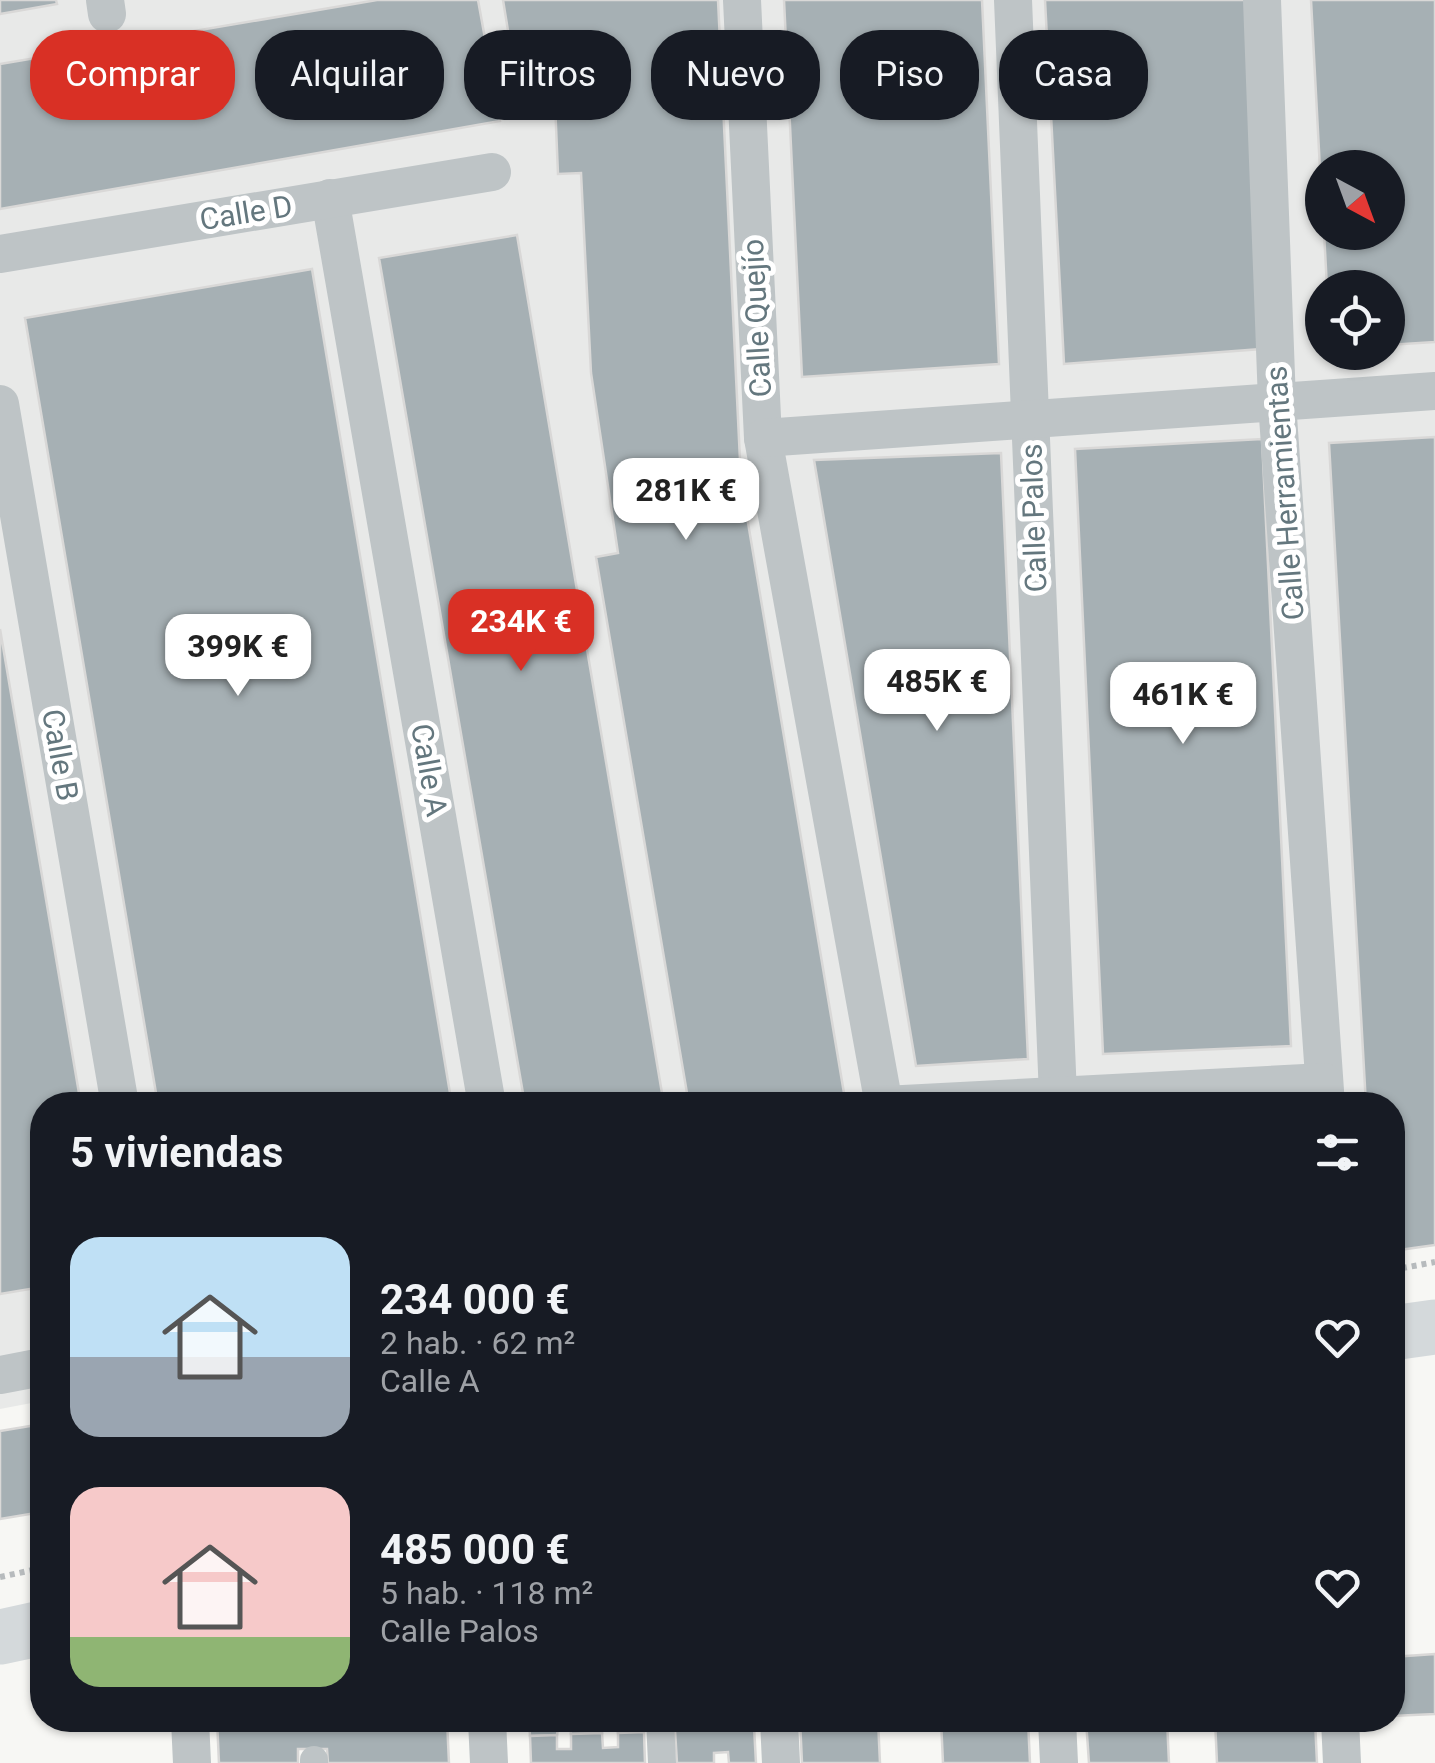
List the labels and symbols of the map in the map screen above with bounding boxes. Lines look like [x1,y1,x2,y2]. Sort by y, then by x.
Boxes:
north arrow [1305,150,1405,250]
street label: Calle D [197,188,295,237]
street label: Calle Quejío [735,238,778,398]
street label: Calle Herramientas [1258,365,1311,621]
street label: Calle Palos [1013,443,1054,593]
pin: 281K € [605,458,767,543]
pin: 234K € [440,589,602,674]
pin: 399K € [157,614,319,699]
pin: 485K € [856,649,1018,734]
pin: 461K € [1102,662,1264,747]
street label: Calle B [35,706,86,803]
street label: Calle A [404,721,455,819]

